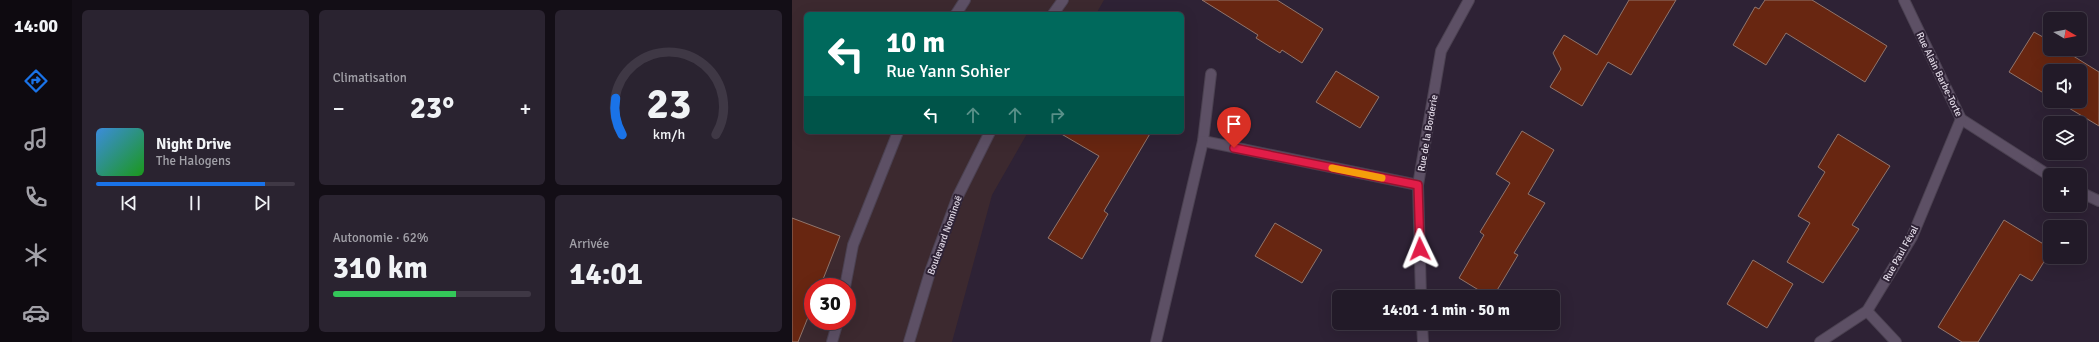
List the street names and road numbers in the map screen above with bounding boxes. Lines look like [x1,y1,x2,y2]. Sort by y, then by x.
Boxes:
street label: Rue Alain Barbe-Torte [1913,30,1965,119]
street label: Rue de la Borderie [1415,94,1441,173]
street label: Boulevard Nominoë [925,194,965,277]
street label: Rue Paul Féval [1881,223,1921,283]

